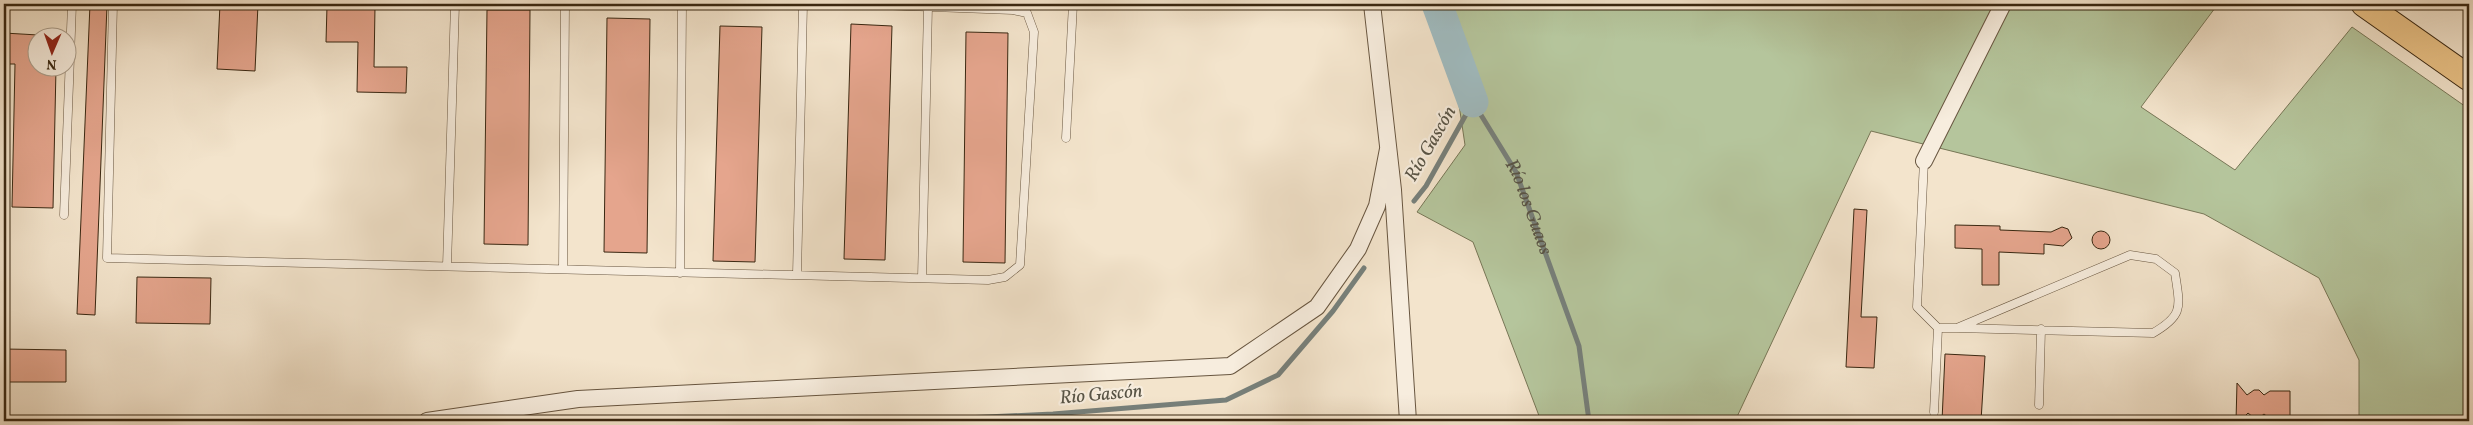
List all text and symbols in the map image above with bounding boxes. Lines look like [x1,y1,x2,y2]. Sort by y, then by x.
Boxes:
north arrow [28,28,78,78]
text: N [46,54,57,73]
water label: Río Gascón [1399,101,1463,186]
water label: Río los Guaos [1498,154,1558,259]
water label: Río Gascón [1058,378,1144,412]

